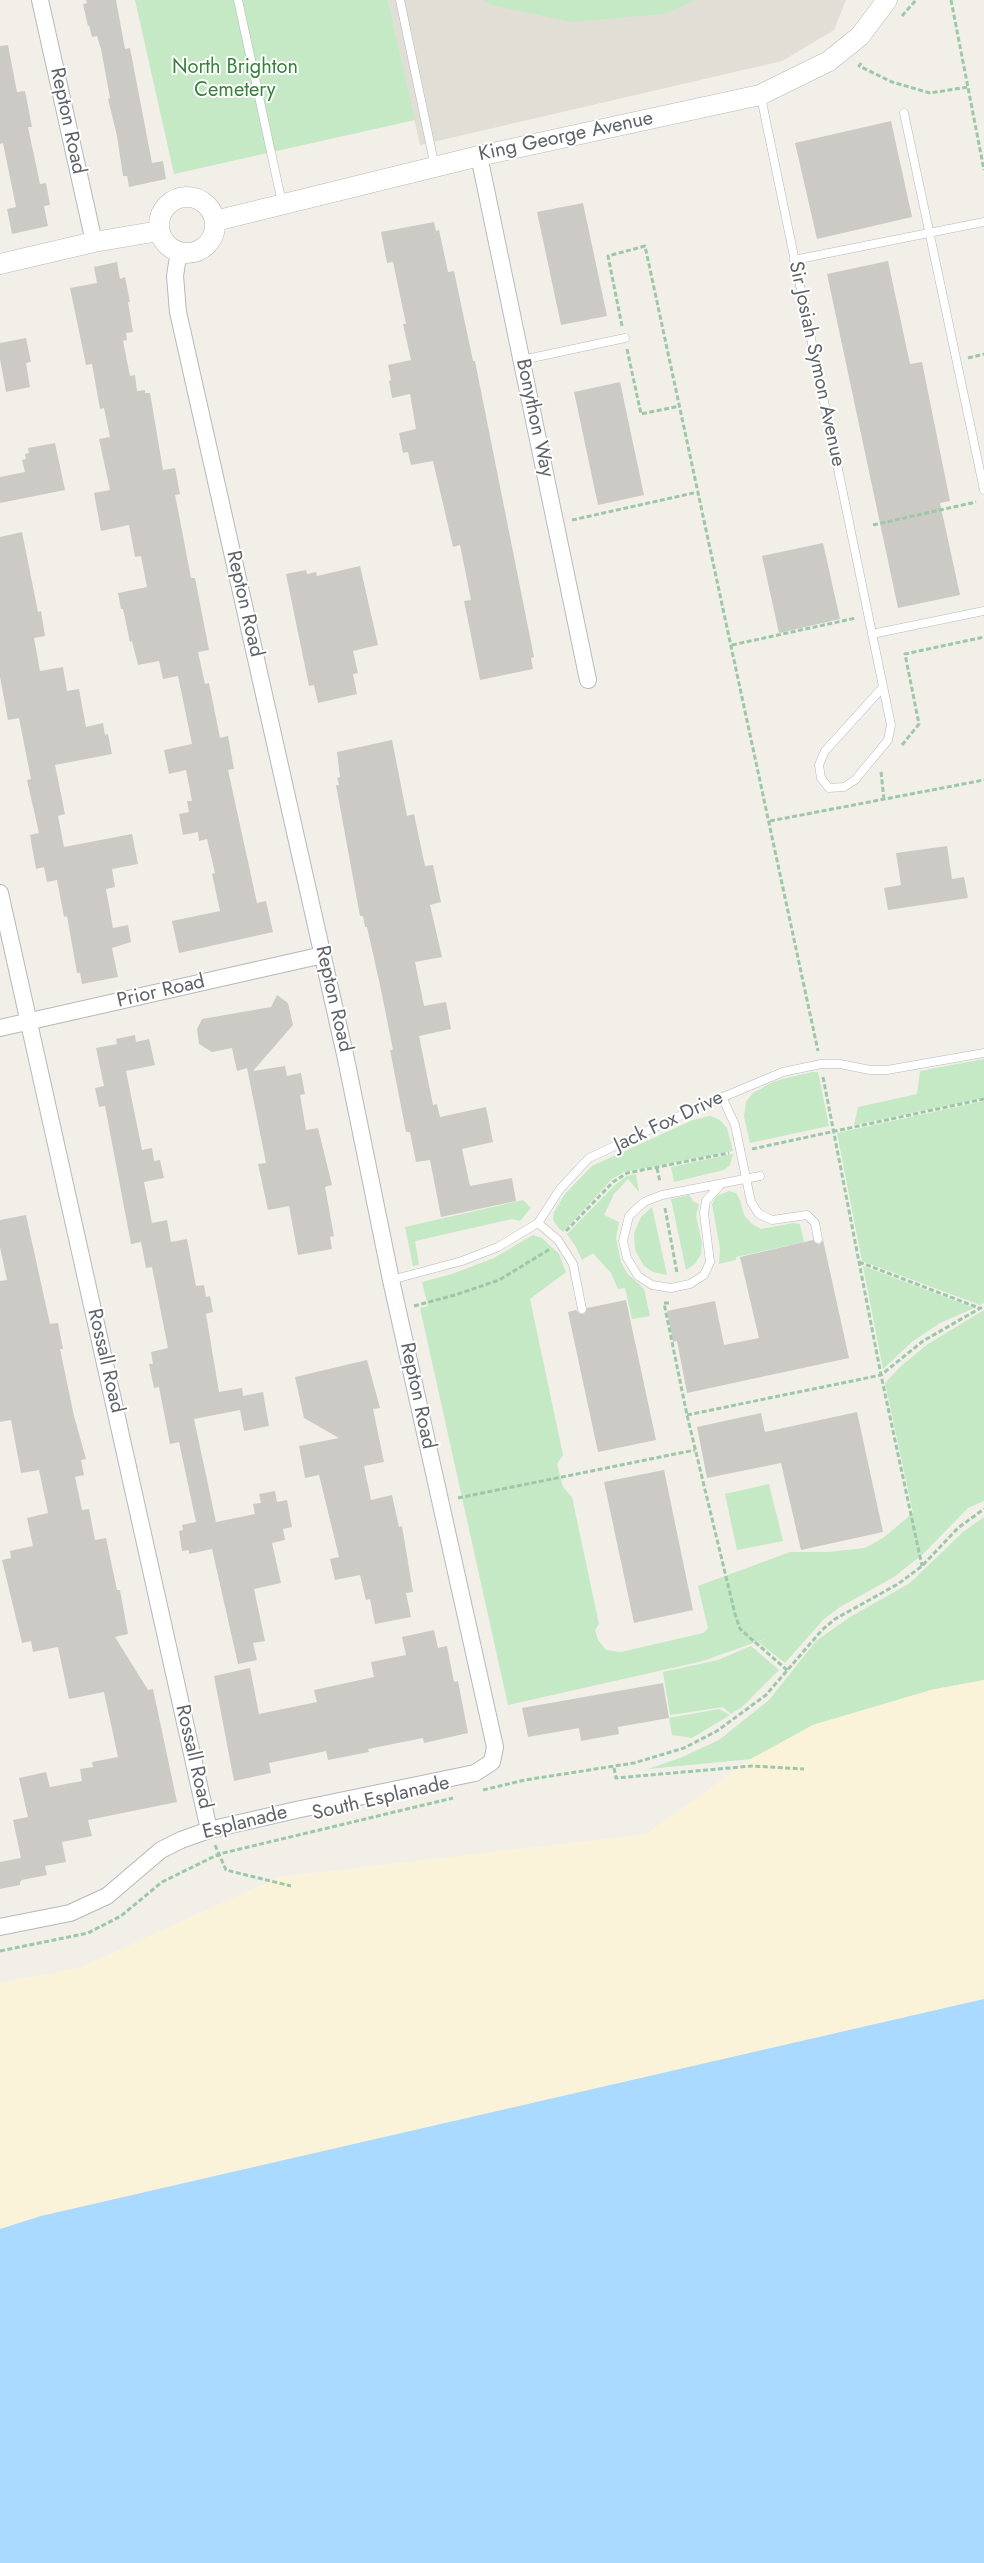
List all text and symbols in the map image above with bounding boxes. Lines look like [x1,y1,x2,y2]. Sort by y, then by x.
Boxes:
park label: North Brighton Cemetery [172,56,298,103]
street label: Repton Road [44,66,90,176]
street label: King George Avenue [477,107,655,167]
street label: Sir Josiah Symon Avenue [783,259,849,469]
street label: Bonython Way [510,357,558,479]
street label: Repton Road [220,549,268,659]
street label: Repton Road [309,944,357,1054]
street label: Prior Road [115,970,207,1014]
street label: Jack Fox Drive [611,1086,727,1158]
street label: Rossall Road [81,1307,129,1415]
street label: Repton Road [394,1341,440,1451]
street label: Rossall Road [169,1703,217,1811]
street label: South Esplanade [310,1772,452,1826]
street label: Esplanade [200,1801,290,1845]

